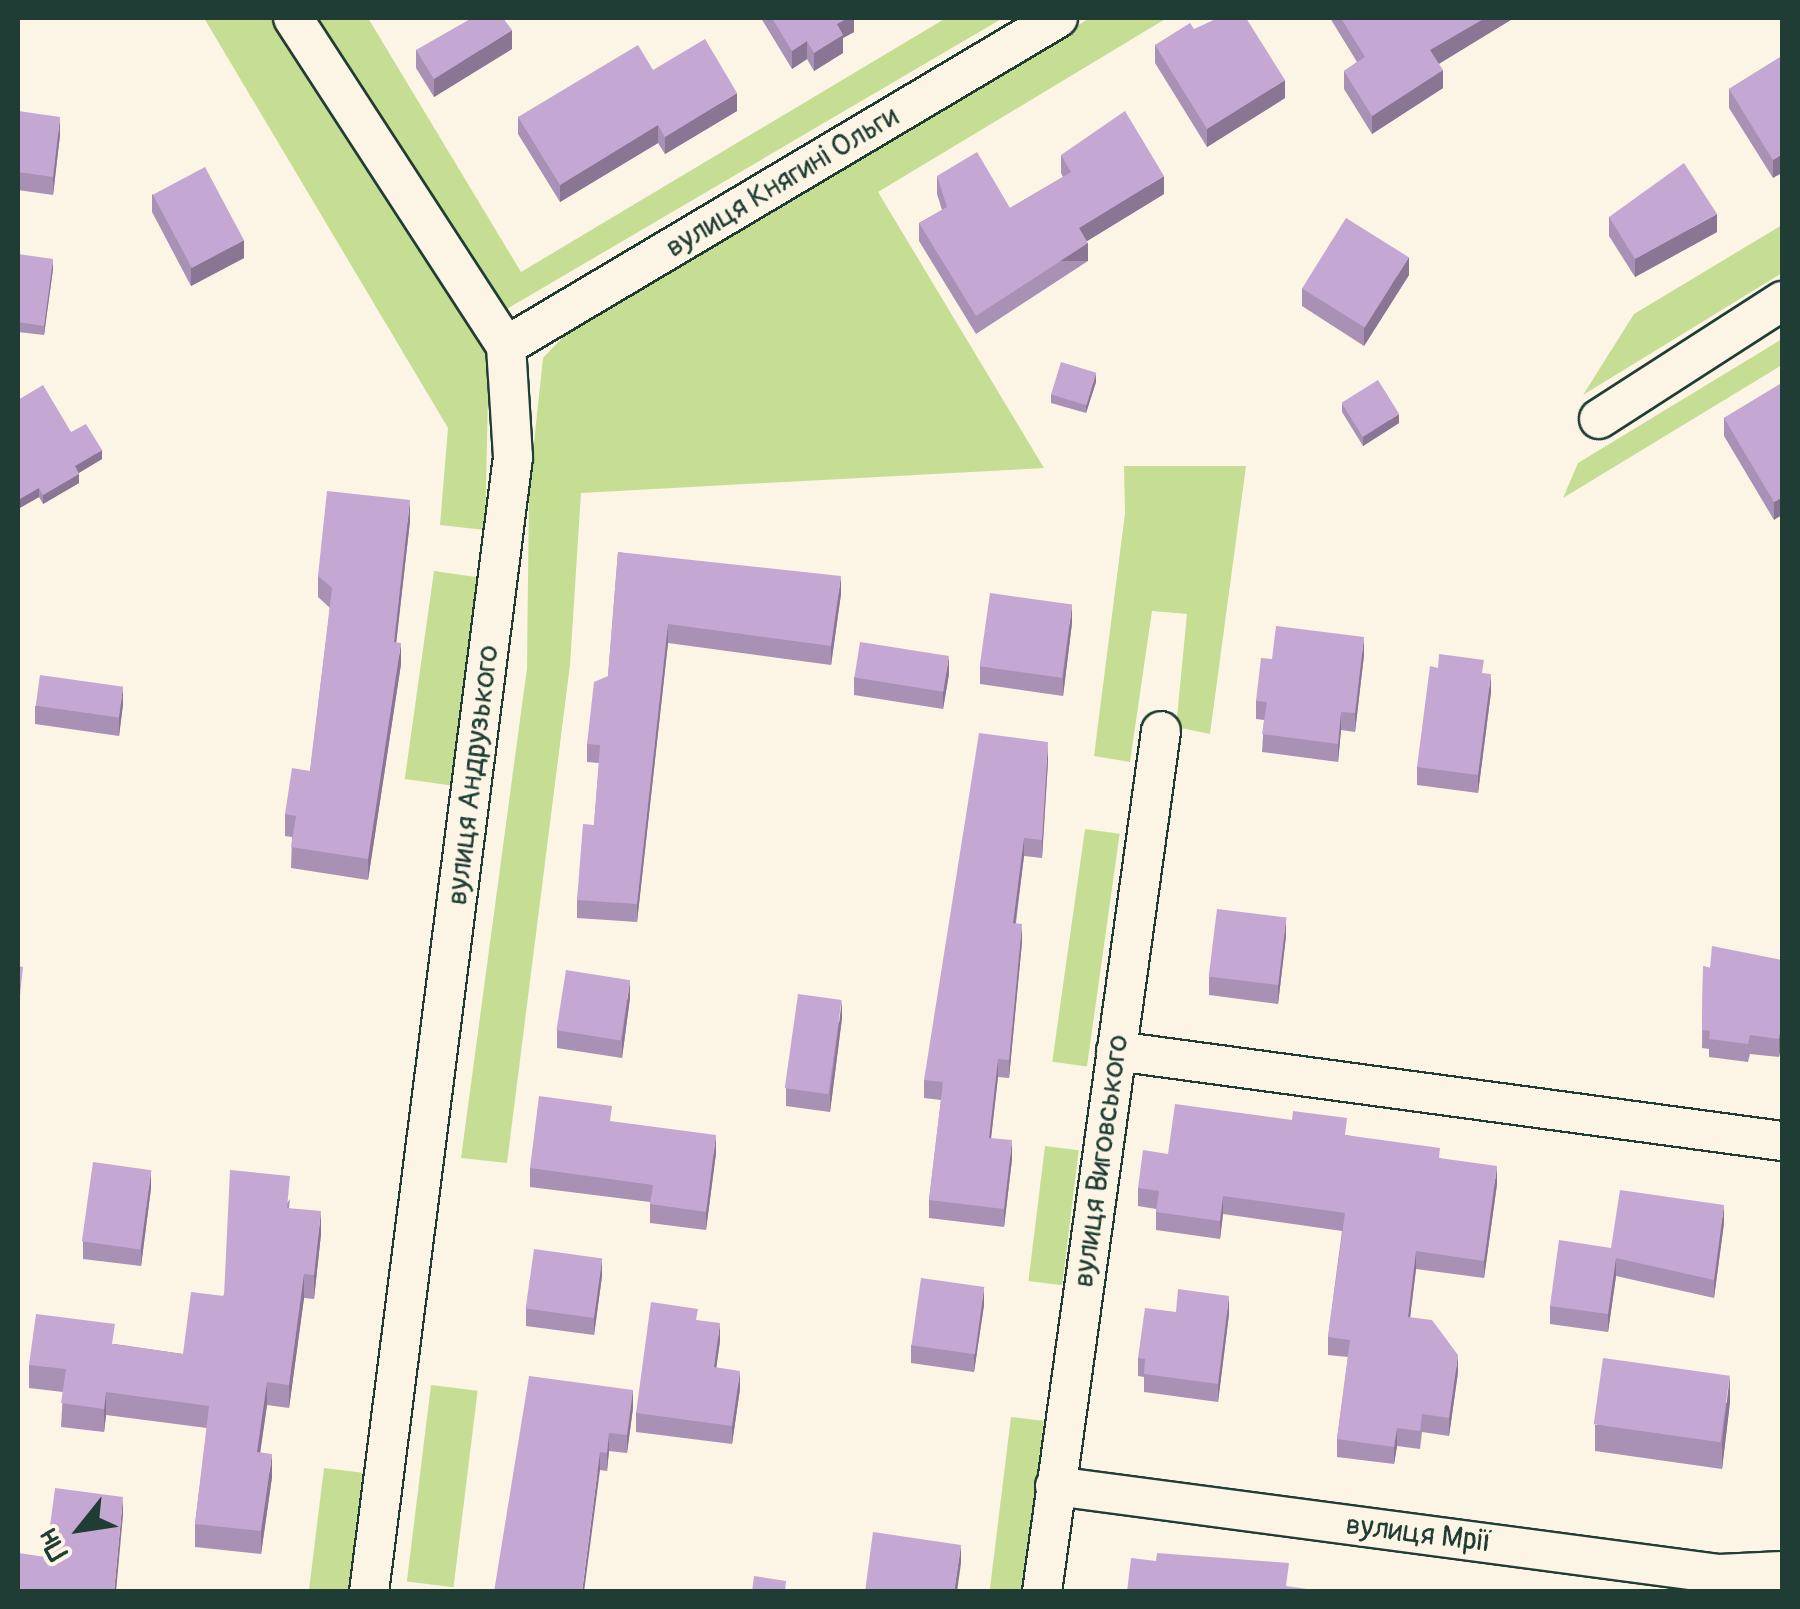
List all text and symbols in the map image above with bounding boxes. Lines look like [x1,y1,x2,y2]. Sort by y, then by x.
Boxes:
street label: вулиця Княгині Ольги [659,98,905,266]
street label: вулиця Андрузького [439,643,507,907]
street label: вулиця Виговського [1065,1032,1137,1290]
north arrow [30,1479,130,1579]
street label: вулиця Мрії [1344,1507,1494,1561]
text: Пн [31,1522,76,1566]

